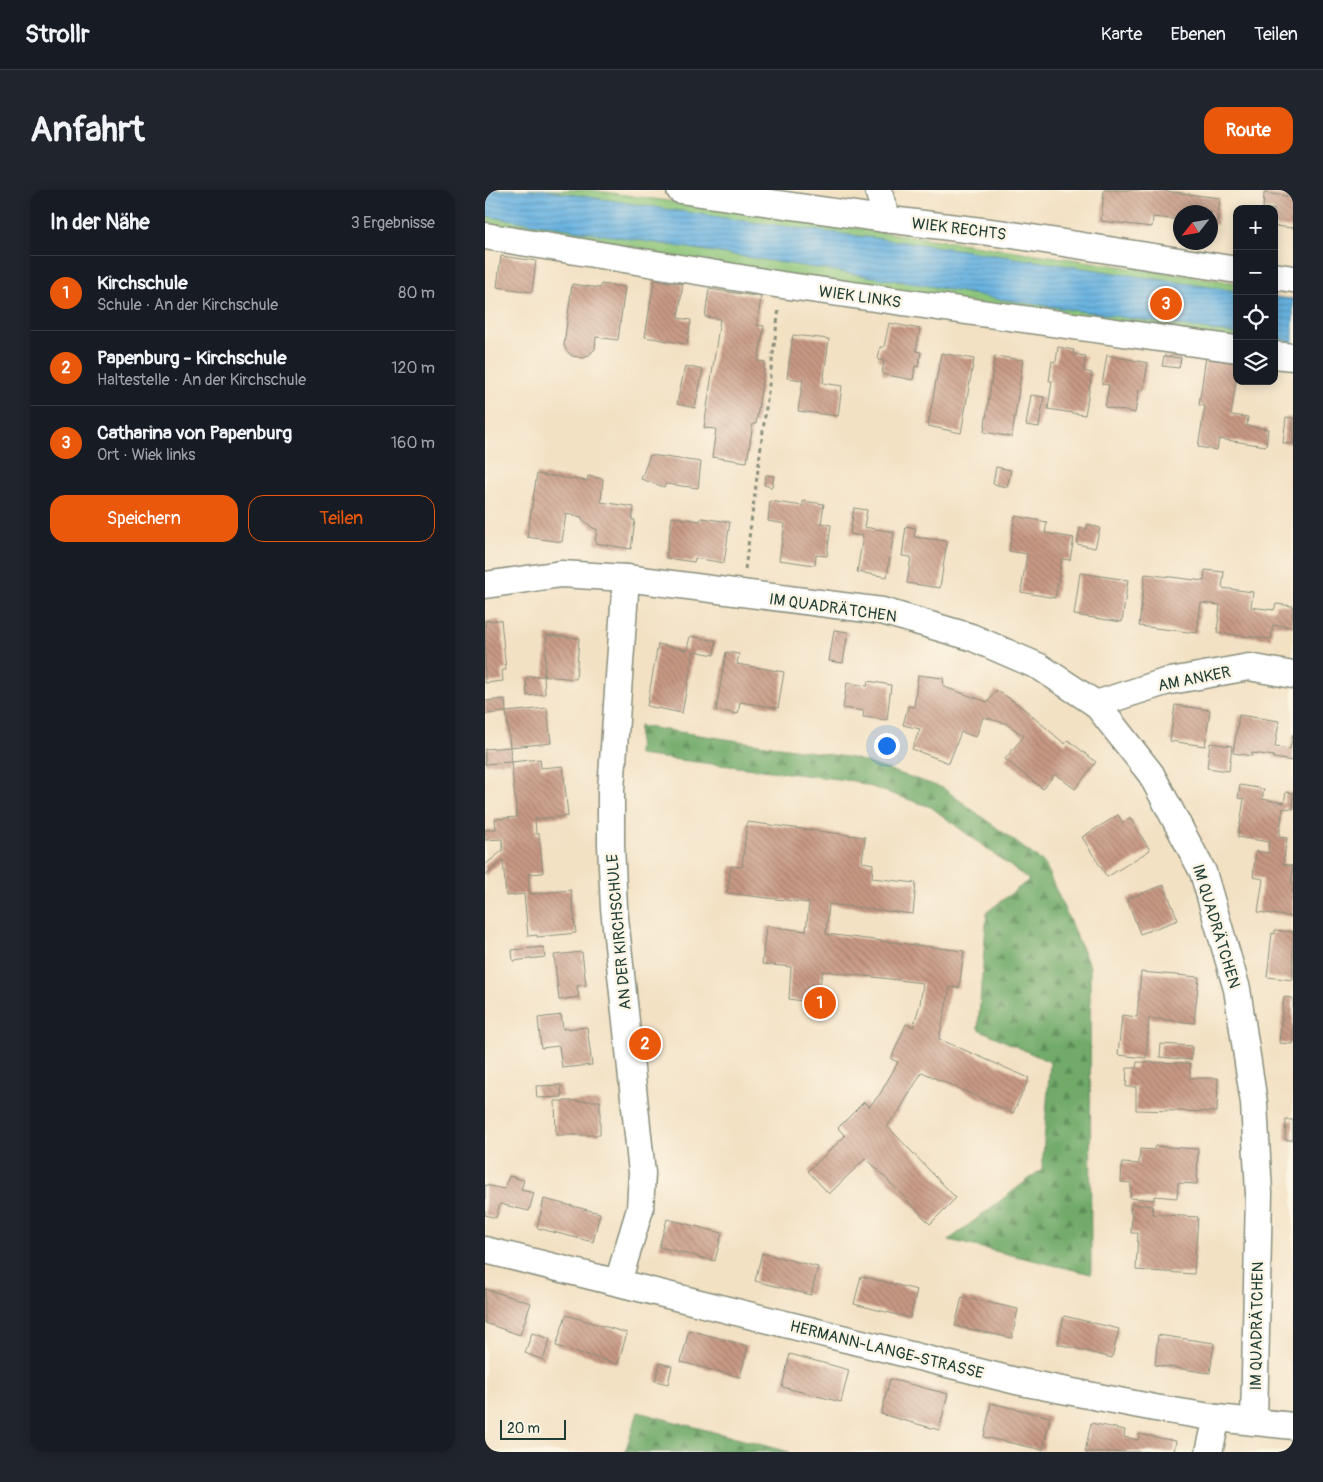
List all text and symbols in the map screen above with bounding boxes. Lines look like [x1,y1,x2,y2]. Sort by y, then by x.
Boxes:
text: Strollr [25,20,90,49]
text: Karte [1101,23,1142,46]
text: Ebenen [1170,23,1226,46]
text: Teilen [1254,23,1298,46]
button: Route [1204,107,1293,154]
text: Anfahrt [30,108,145,152]
north arrow [1173,205,1218,250]
map controls [1233,205,1278,385]
button: + [1233,205,1278,250]
text: In der Nähe [50,209,150,236]
text: 3 Ergebnisse [351,213,435,233]
street label: WIEK RECHTS [910,213,1007,245]
button: − [1233,250,1278,295]
text: Kirchschule [97,271,188,295]
street label: WIEK LINKS [817,281,902,313]
text: 1 [63,283,69,303]
text: 80 m [398,283,435,303]
pin: 3 [1150,285,1182,323]
text: Schule · An der Kirchschule [97,295,278,315]
button: locate [1233,295,1278,340]
button: layers [1233,340,1278,385]
text: Papenburg - Kirchschule [97,346,287,370]
text: 2 [62,358,70,378]
text: 120 m [391,358,435,378]
text: Haltestelle · An der Kirchschule [97,370,306,390]
text: Catharina von Papenburg [97,421,292,445]
text: 3 [62,433,70,453]
text: 160 m [391,433,435,453]
text: Ort · Wiek links [97,445,195,465]
button: Speichern [50,495,238,542]
button: Teilen [248,495,435,542]
street label: IM QUADRÄTCHEN [768,589,898,627]
street label: AM ANKER [1156,662,1232,696]
your location [874,733,900,759]
street label: AN DER KIRCHSCHULE [602,853,636,1011]
street label: IM QUADRÄTCHEN [1188,862,1244,991]
pin: 1 [804,984,836,1022]
pin: 2 [629,1025,661,1063]
street label: IM QUADRÄTCHEN [1246,1262,1268,1391]
street label: HERMANN-LANGE-STRASSE [788,1316,986,1384]
scale bar [500,1417,566,1440]
text: 20 m [507,1420,540,1437]

